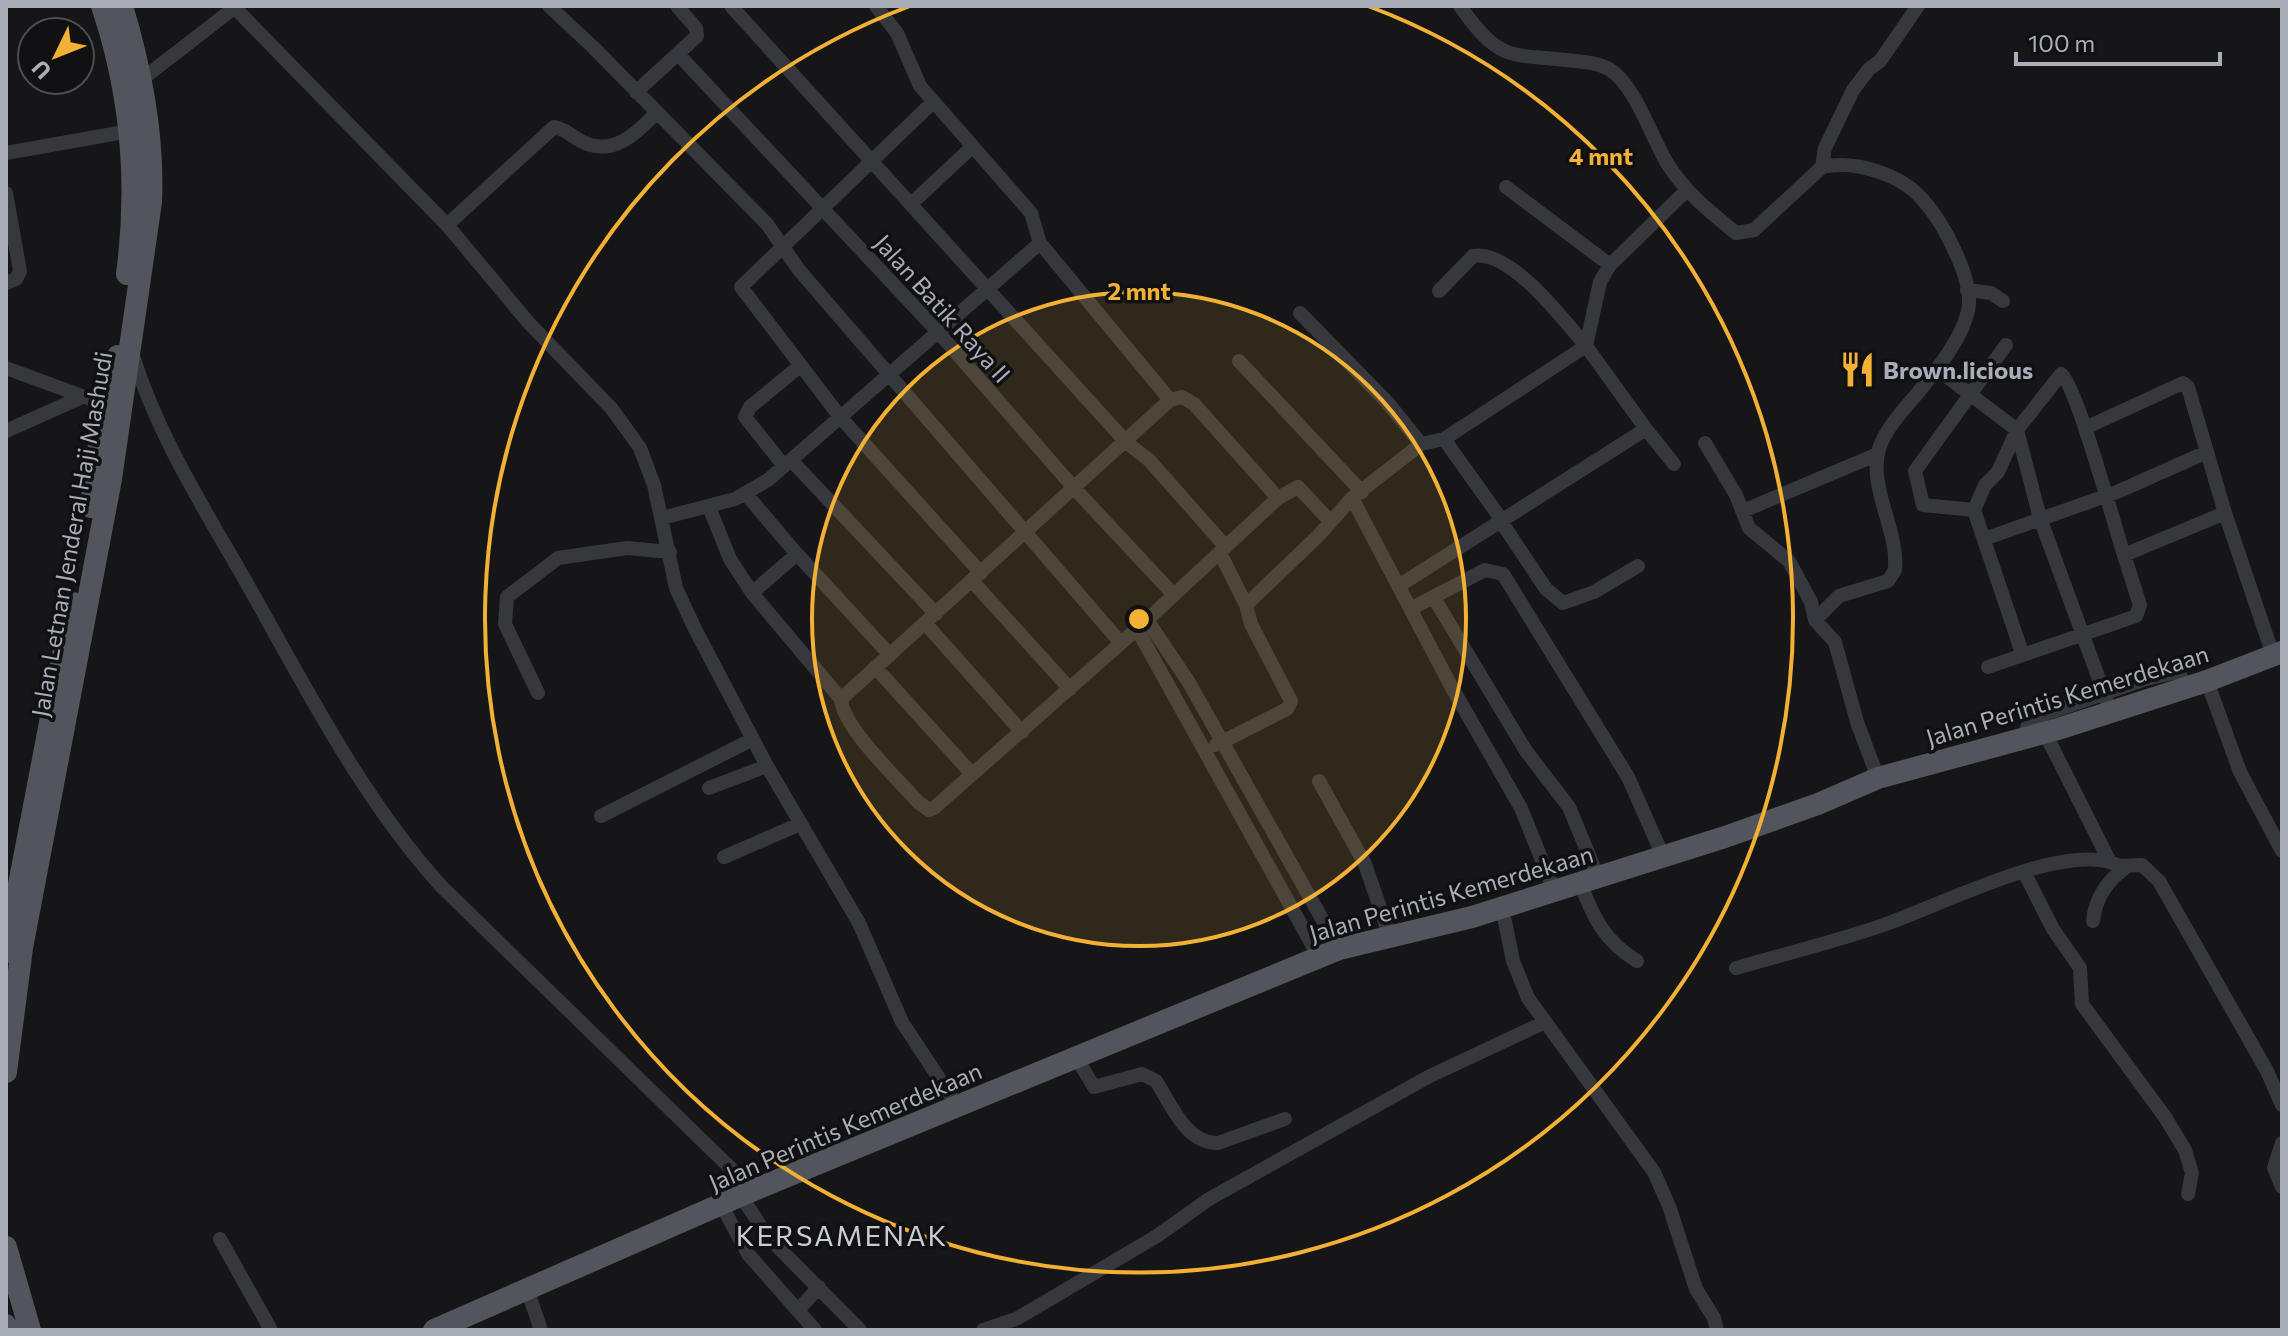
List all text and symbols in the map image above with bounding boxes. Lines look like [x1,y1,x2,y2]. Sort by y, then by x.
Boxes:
north arrow [16,16,96,96]
scale bar [2016,16,2220,66]
text: 100 m [2028,28,2095,57]
text: U [26,55,56,85]
text: 4 mnt [1569,141,1633,170]
street label: Jalan Batik Raya II [869,228,1017,388]
text: 2 mnt [1107,276,1171,305]
street label: Jalan Letnan Jenderal Haji Mashudi [25,349,117,719]
restaurant icon: Brown.licious [1838,350,1876,388]
place label: Brown.licious [1883,355,2033,384]
centre of rings [1125,605,1153,633]
street label: Jalan Perintis Kemerdekaan [1922,638,2212,752]
street label: Jalan Perintis Kemerdekaan [1306,839,1596,947]
street label: Jalan Perintis Kemerdekaan [704,1055,986,1197]
district label: KERSAMENAK [736,1218,948,1252]

